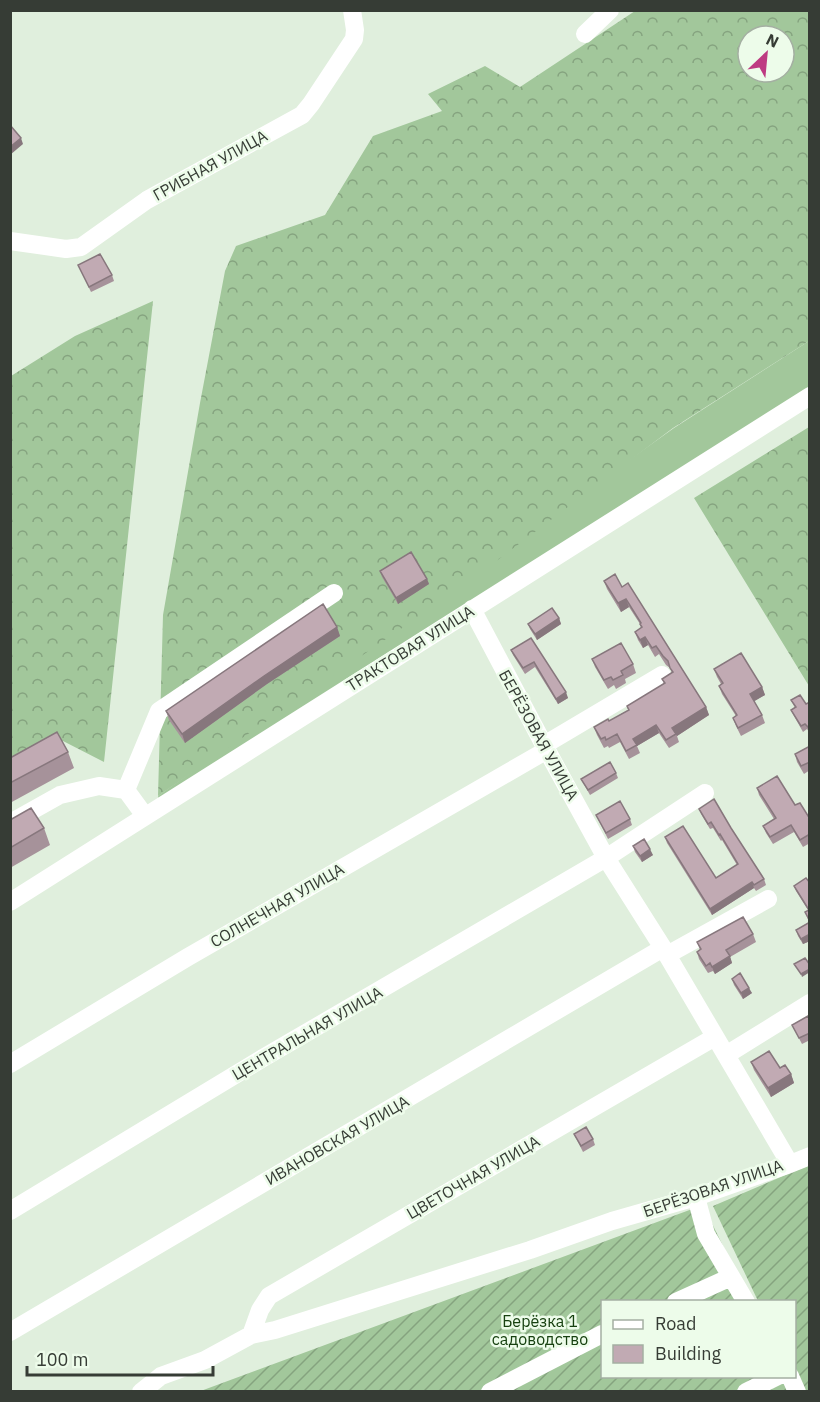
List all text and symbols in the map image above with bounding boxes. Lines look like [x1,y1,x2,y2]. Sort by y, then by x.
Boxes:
north arrow [736,24,796,84]
text: N [763,29,782,52]
street label: ГРИБНАЯ УЛИЦА [149,125,271,205]
street label: ТРАКТОВАЯ УЛИЦА [343,601,477,695]
street label: БЕРЁЗОВАЯ УЛИЦА [495,666,583,804]
street label: СОЛНЕЧНАЯ УЛИЦА [207,859,347,951]
street label: ЦЕНТРАЛЬНАЯ УЛИЦА [228,982,386,1084]
street label: ИВАНОВСКАЯ УЛИЦА [262,1091,412,1189]
street label: ЦВЕТОЧНАЯ УЛИЦА [403,1131,543,1223]
street label: БЕРЁЗОВАЯ УЛИЦА [640,1155,786,1221]
legend [601,1300,796,1378]
park label: Берёзка 1 садоводство [492,1311,588,1349]
text: Road [655,1312,696,1335]
scale bar [27,1339,213,1377]
text: Building [655,1342,722,1365]
text: 100 m [36,1348,88,1371]

